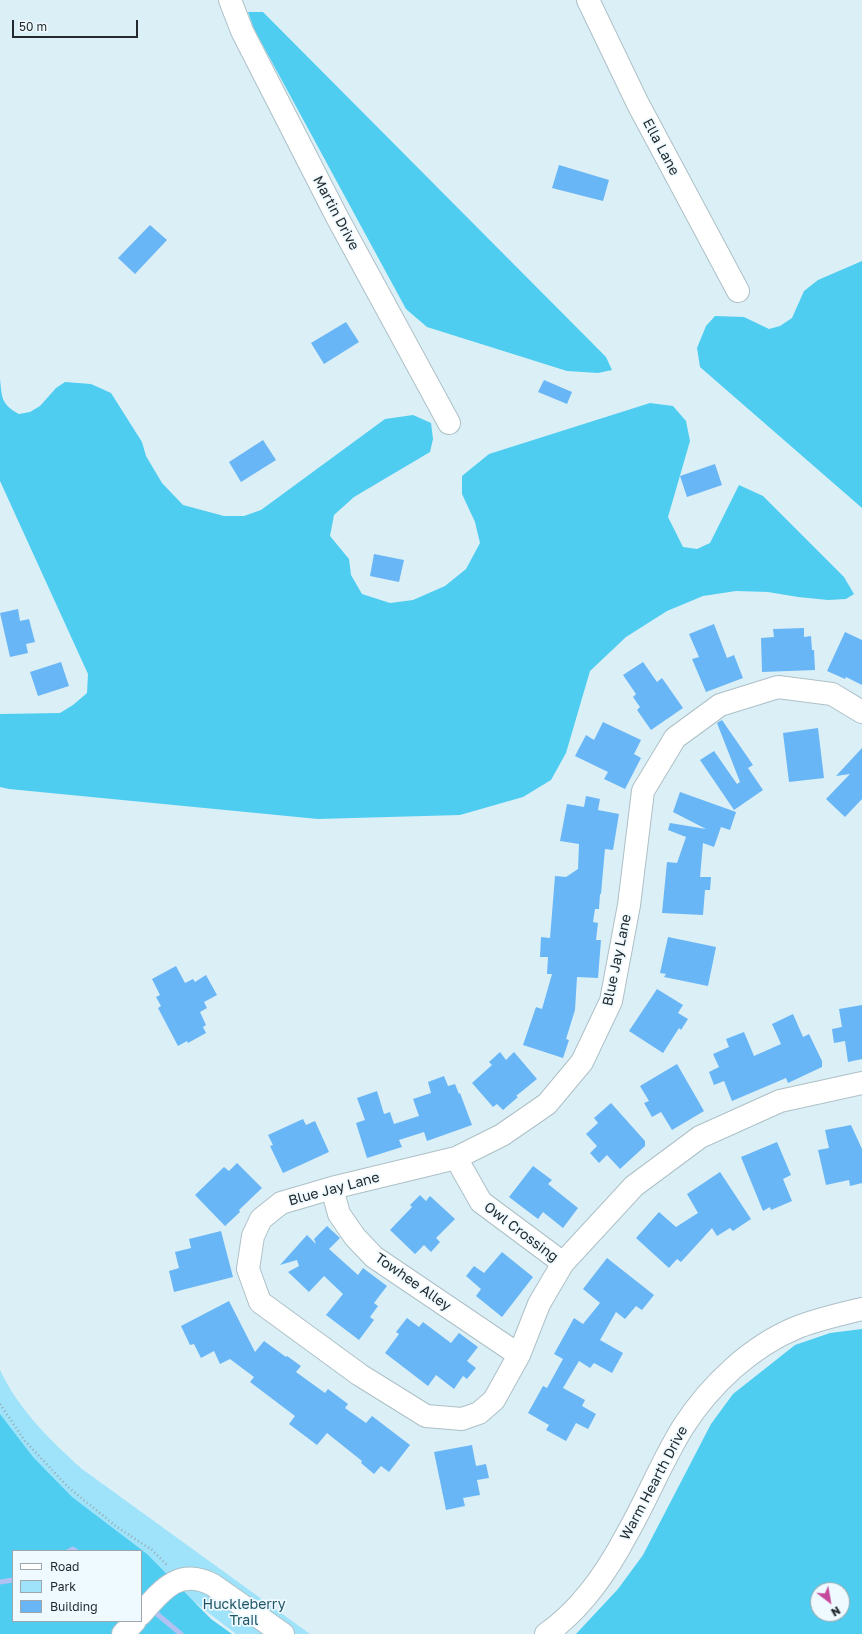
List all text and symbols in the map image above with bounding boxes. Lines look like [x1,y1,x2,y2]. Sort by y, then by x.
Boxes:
scale bar [14,12,140,38]
text: 50 m [19,19,47,34]
street label: Ella Lane [639,116,683,178]
street label: Martin Drive [309,173,363,253]
street label: Blue Jay Lane [599,913,635,1007]
street label: Blue Jay Lane [287,1169,381,1209]
street label: Owl Crossing [481,1199,561,1265]
street label: Towhee Alley [372,1250,454,1314]
street label: Warm Hearth Drive [617,1423,691,1543]
legend [12,1550,142,1622]
text: Road [50,1559,79,1574]
text: Park [50,1579,76,1594]
north arrow [810,1582,850,1622]
park label: Huckleberry Trail [202,1597,286,1630]
text: Building [50,1599,98,1614]
text: N [829,1604,843,1620]

